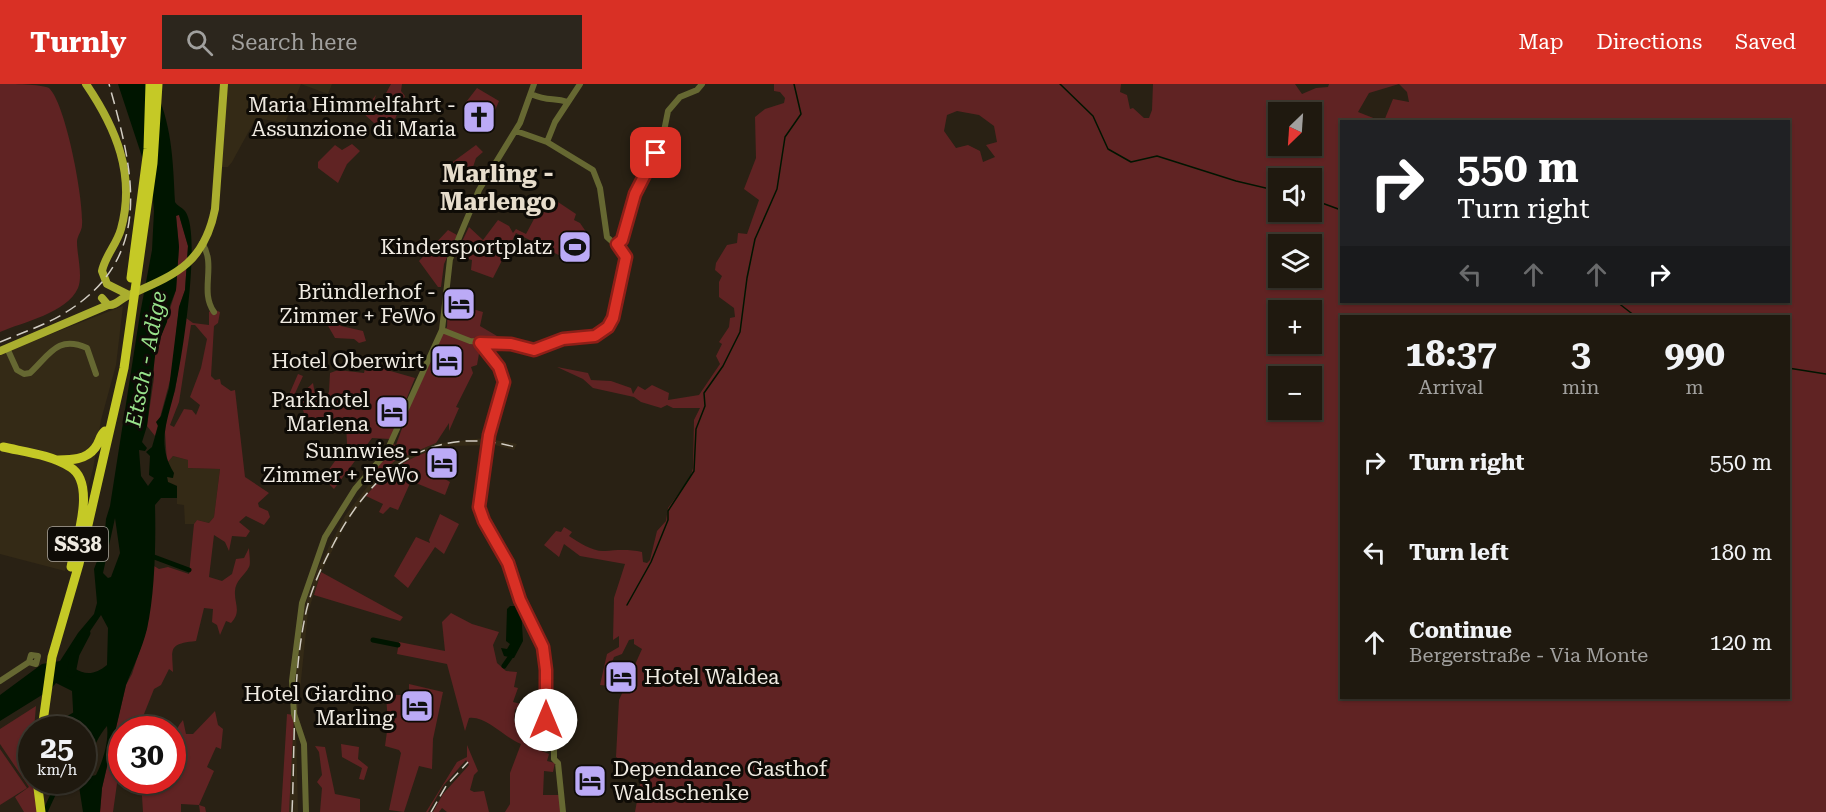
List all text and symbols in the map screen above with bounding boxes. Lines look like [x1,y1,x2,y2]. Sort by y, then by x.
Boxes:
search box [162,15,582,69]
text: Turnly [30,26,126,59]
icon: search [183,26,216,59]
text: Search here [231,30,357,55]
text: Map [1519,30,1563,54]
text: Directions [1596,30,1702,54]
text: Saved [1735,30,1796,54]
place label: Maria Himmelfahrt - Assunzione di Maria [248,93,457,141]
church icon: Maria Himmelfahrt - Assunzione di Maria [461,99,497,135]
north arrow [1268,102,1322,156]
map controls [1268,102,1322,420]
pin [630,127,681,178]
icon: arrive [639,136,672,169]
text: 550 m [1457,143,1579,192]
icon: right [1358,144,1436,222]
district label: Marling - Marlengo [440,160,556,216]
button: sound [1268,168,1322,222]
text: Turn right [1457,193,1590,225]
sports icon: Kindersportplatz [557,229,593,265]
button: layers [1268,234,1322,288]
place label: Kindersportplatz [380,235,552,259]
icon: left [1454,258,1487,291]
icon: ahead [1517,258,1550,291]
icon: ahead [1580,258,1613,291]
icon: right [1643,258,1676,291]
place label: Bründlerhof - Zimmer + FeWo [280,280,436,328]
hotel icon: Bründlerhof - Zimmer + FeWo [441,286,477,322]
water label: Etsch - Adige [120,289,171,430]
button: + [1268,300,1322,354]
text: 18:37 [1405,333,1497,375]
text: 3 [1571,333,1591,375]
text: 990 [1665,333,1725,375]
hotel icon: Hotel Oberwirt [429,343,465,379]
place label: Hotel Oberwirt [271,349,424,373]
button: − [1268,366,1322,420]
text: Arrival [1418,375,1483,399]
text: min [1562,375,1599,399]
text: m [1686,375,1704,399]
place label: Parkhotel Marlena [271,388,370,436]
hotel icon: Parkhotel Marlena [374,394,410,430]
place label: Sunnwies - Zimmer + FeWo [263,439,419,487]
hotel icon: Sunnwies - Zimmer + FeWo [424,445,460,481]
icon: right [1358,446,1391,479]
text: Turn right [1409,450,1524,475]
text: 550 m [1709,450,1772,475]
road number: SS38 [48,527,108,561]
icon: left [1358,536,1391,569]
text: Turn left [1409,540,1509,565]
text: 180 m [1709,540,1772,565]
text: Continue [1409,618,1512,643]
icon: ahead [1358,626,1391,659]
text: 120 m [1709,630,1772,655]
text: Bergerstraße - Via Monte [1409,643,1648,667]
hotel icon: Hotel Waldea [603,659,639,695]
place label: Hotel Waldea [644,665,780,689]
place label: Hotel Giardino Marling [244,682,394,730]
hotel icon: Hotel Giardino Marling [399,688,435,724]
position arrow [514,688,578,752]
speed limit sign: 30 [108,716,186,794]
text: 25 [40,730,74,765]
place label: Dependance Gasthof Waldschenke [613,757,828,805]
text: km/h [37,761,77,779]
hotel icon: Dependance Gasthof Waldschenke [572,763,608,799]

